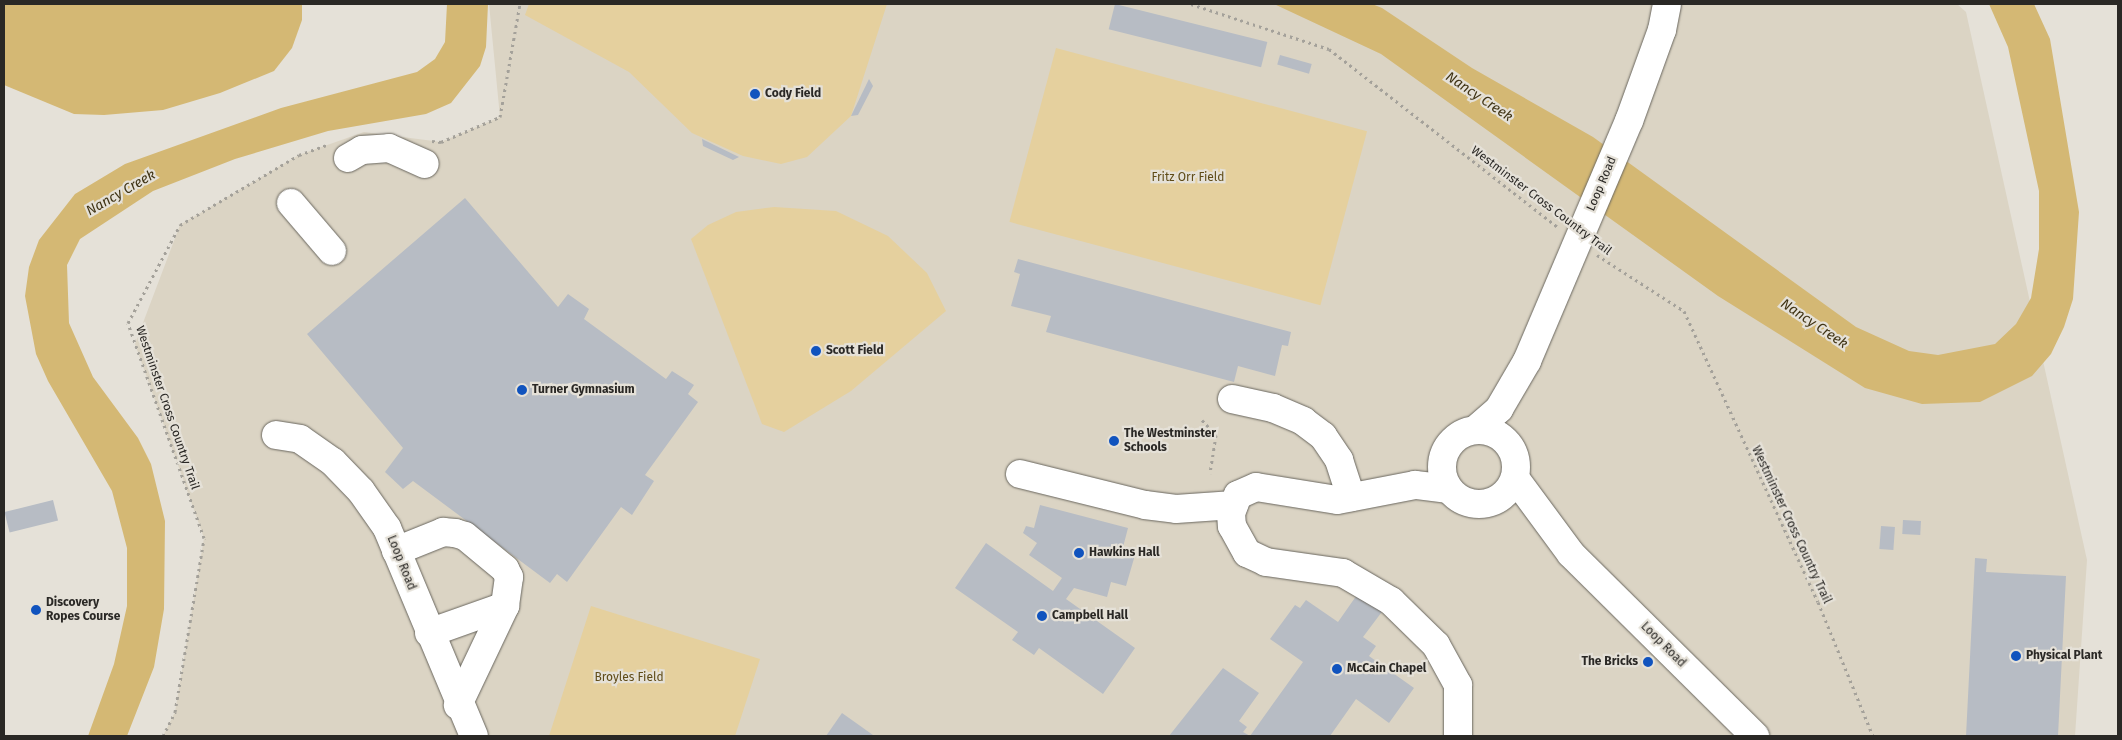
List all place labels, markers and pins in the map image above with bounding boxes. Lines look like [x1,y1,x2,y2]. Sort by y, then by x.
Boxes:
place label: Cody Field [765,87,821,101]
marker: Cody Field [749,88,761,100]
place label: Scott Field [826,344,884,358]
marker: Scott Field [810,345,822,357]
place label: Turner Gymnasium [532,383,635,397]
marker: Turner Gymnasium [516,384,528,396]
place label: The Westminster Schools [1124,427,1216,455]
marker: The Westminster Schools [1108,435,1120,447]
place label: Hawkins Hall [1089,546,1160,560]
marker: Hawkins Hall [1073,547,1085,559]
place label: Discovery Ropes Course [46,596,120,624]
marker: Discovery Ropes Course [30,604,42,616]
place label: Campbell Hall [1052,609,1128,623]
marker: Campbell Hall [1036,610,1048,622]
place label: Physical Plant [2026,649,2102,663]
marker: Physical Plant [2010,650,2022,662]
place label: The Bricks [1581,655,1638,669]
marker: The Bricks [1642,656,1654,668]
place label: McCain Chapel [1347,662,1426,676]
marker: McCain Chapel [1331,663,1343,675]

